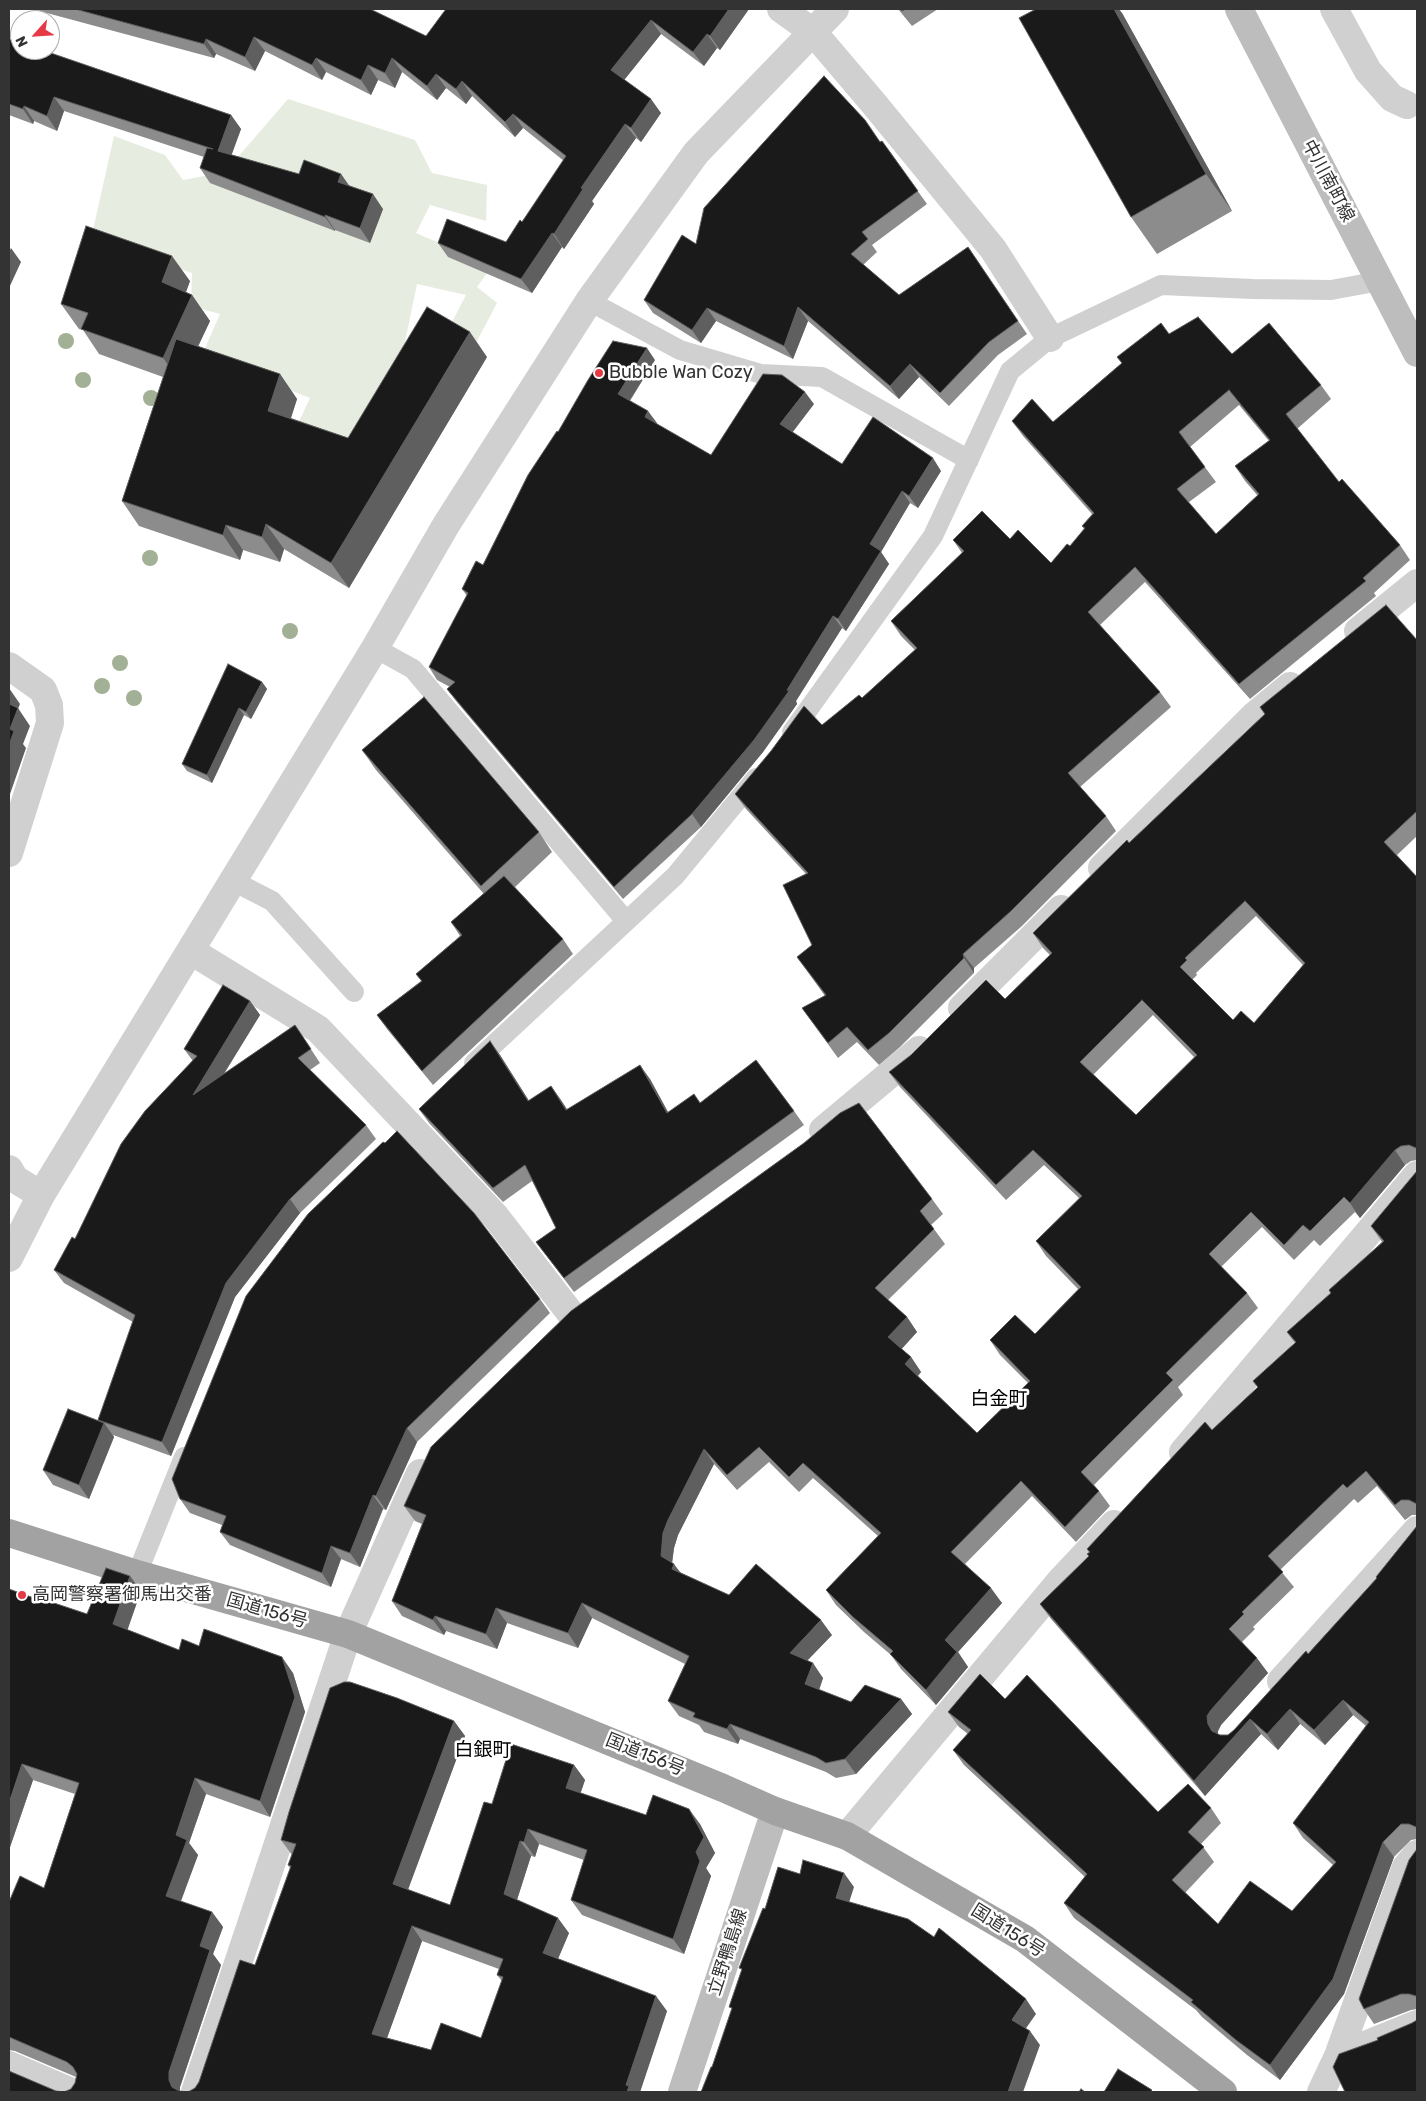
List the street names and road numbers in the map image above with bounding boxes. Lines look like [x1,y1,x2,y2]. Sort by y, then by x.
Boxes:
street label: 中川南町線 [1297,136,1359,226]
street label: 国道156号 [224,1589,310,1633]
street label: 国道156号 [602,1729,688,1781]
street label: 国道156号 [967,1900,1049,1962]
street label: 立野鴨島線 [704,1906,752,1998]

